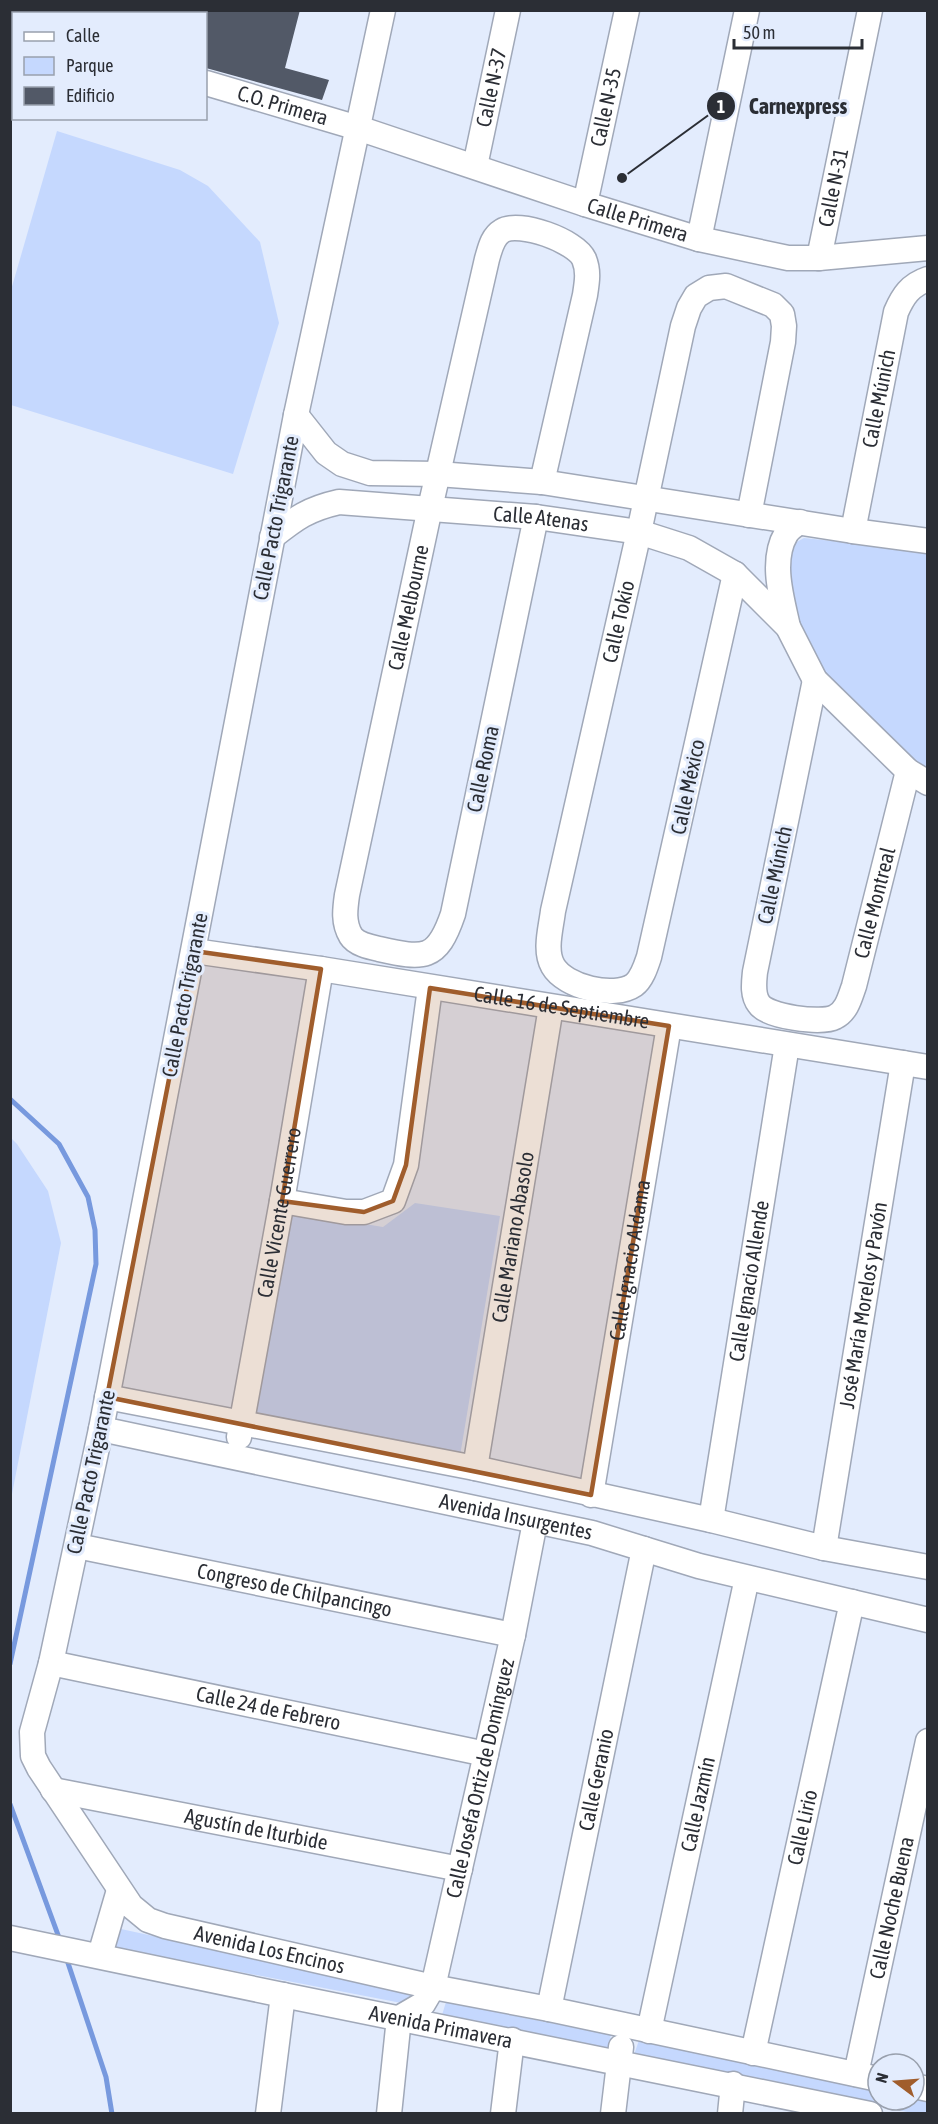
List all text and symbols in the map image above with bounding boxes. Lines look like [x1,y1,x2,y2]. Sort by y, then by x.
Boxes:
legend [12,12,207,120]
scale bar [734,12,862,50]
text: 50 m [743,22,775,43]
text: Calle [66,25,100,46]
street label: Calle N-37 [471,46,511,129]
text: Parque [66,55,114,76]
street label: Calle N-35 [585,65,625,149]
street label: C.O. Primera [235,80,331,129]
text: Edificio [66,85,115,106]
callout: Carnexpress [706,86,859,126]
text: Carnexpress [749,93,847,119]
text: 1 [717,96,725,117]
street label: Calle N-31 [813,146,852,229]
street label: Calle Primera [585,192,691,246]
street label: Calle Múnich [857,347,899,450]
street label: Calle Pacto Trigarante [247,434,303,602]
street label: Calle Atenas [492,501,590,535]
street label: Calle Melbourne [383,542,433,672]
street label: Calle Tokio [597,578,639,665]
street label: Calle Roma [461,723,503,814]
street label: Calle México [665,737,709,837]
street label: Calle Múnich [752,824,796,926]
street label: Calle Montreal [848,844,900,961]
street label: Calle Pacto Trigarante [156,911,212,1079]
street label: Calle 16 de Septiembre [472,981,651,1033]
street label: Calle Vicente Guerrero [252,1126,305,1299]
street label: Calle Mariano Abasolo [486,1150,538,1324]
street label: Calle Ignacio Aldama [604,1178,654,1342]
street label: Calle Ignacio Allende [724,1199,773,1363]
street label: José María Morelos y Pavón [834,1200,891,1410]
street label: Calle Pacto Trigarante [61,1388,119,1556]
street label: Avenida Insurgentes [437,1488,595,1544]
street label: Congreso de Chilpancingo [195,1558,394,1621]
street label: Calle Josefa Ortiz de Domínguez [441,1656,518,1900]
street label: Calle 24 de Febrero [194,1681,343,1734]
street label: Calle Geranio [573,1726,618,1833]
street label: Calle Jazmín [675,1754,719,1854]
street label: Calle Lirio [782,1787,821,1867]
street label: Agustín de Iturbide [183,1803,330,1854]
street label: Calle Noche Buena [864,1834,918,1981]
street label: Avenida Los Encinos [192,1920,347,1978]
street label: Avenida Primavera [367,2000,515,2052]
north arrow [866,2052,926,2112]
text: N [872,2071,892,2085]

